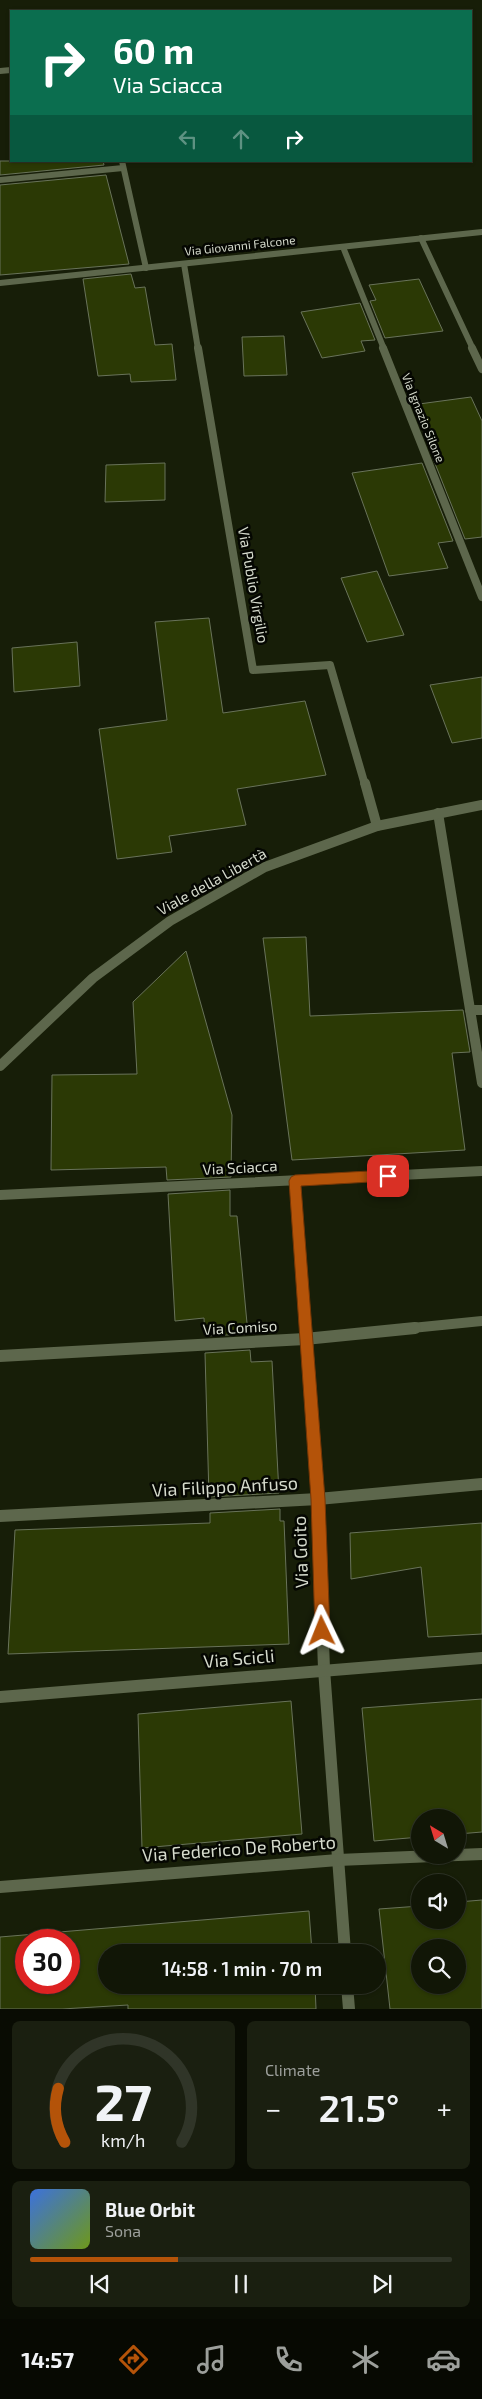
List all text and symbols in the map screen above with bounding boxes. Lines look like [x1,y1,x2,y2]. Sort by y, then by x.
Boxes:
text: 60 m [113,29,194,71]
icon: right [30,30,95,95]
text: Via Sciacca [113,71,223,97]
icon: left [174,125,202,153]
icon: ahead [227,125,255,153]
icon: right [280,125,308,153]
street label: Via Giovanni Falcone [184,232,296,258]
street label: Via Ignazio Silone [400,371,448,464]
street label: Via Publio Virgilio [235,525,273,644]
street label: Viale della Libertà [154,844,269,919]
pin [367,1155,409,1197]
street label: Via Sciacca [202,1156,278,1178]
icon: arrive [374,1162,402,1190]
street label: Via Comiso [202,1316,278,1338]
street label: Via Filippo Anfuso [151,1471,298,1501]
street label: Via Goito [288,1515,312,1589]
position arrow [295,1604,347,1656]
street label: Via Scicli [202,1644,275,1672]
north arrow [411,1809,466,1864]
map controls [411,1809,466,1994]
street label: Via Federico De Roberto [141,1830,337,1866]
button: sound [411,1874,466,1929]
speed limit sign: 30 [15,1929,80,1994]
button: search [411,1939,466,1994]
text: 14:58 · 1 min · 70 m [162,1957,322,1980]
text: Climate [265,2060,320,2079]
text: 27 [95,2069,152,2131]
text: 21.5° [319,2084,399,2130]
text: − [265,2091,281,2125]
text: + [437,2091,452,2125]
text: km/h [101,2129,146,2151]
text: Blue Orbit [105,2198,195,2221]
text: Sona [105,2221,141,2240]
icon: previous [86,2270,114,2298]
icon: pause [227,2270,255,2298]
icon: next [368,2270,396,2298]
icon: directions [116,2342,151,2377]
icon: music [194,2342,229,2377]
icon: phone [271,2342,306,2377]
icon: climate [348,2342,383,2377]
icon: car [426,2342,461,2377]
text: 14:57 [21,2346,74,2372]

